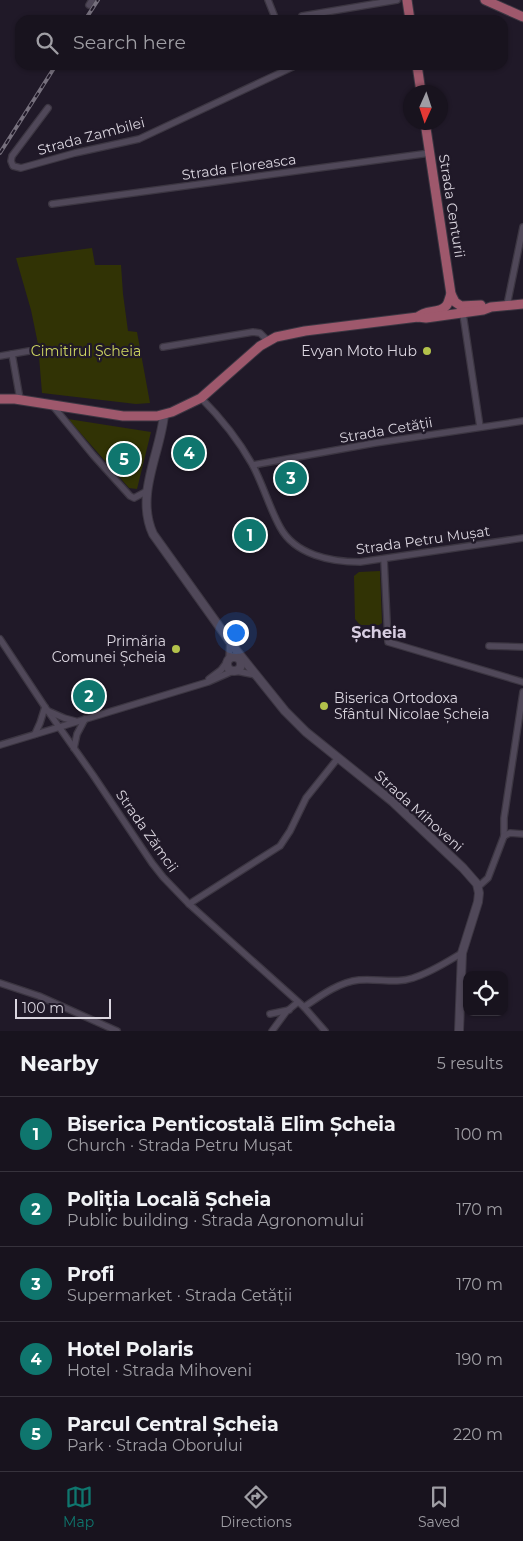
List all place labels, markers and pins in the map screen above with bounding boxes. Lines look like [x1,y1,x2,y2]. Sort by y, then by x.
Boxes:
place label: Evyan Moto Hub [301,342,417,360]
marker: Evyan Moto Hub [421,345,433,357]
pin: 4 [173,434,205,472]
pin: 5 [108,440,140,478]
pin: 3 [275,459,307,497]
pin: 1 [234,516,266,554]
place label: Primăria Comunei Șcheia [52,632,166,667]
marker: Primăria Comunei Șcheia [170,643,182,655]
pin: 2 [73,677,105,715]
place label: Biserica Ortodoxa Sfântul Nicolae Șcheia [334,689,490,724]
marker: Biserica Ortodoxa Sfântul Nicolae Șcheia [318,700,330,712]

